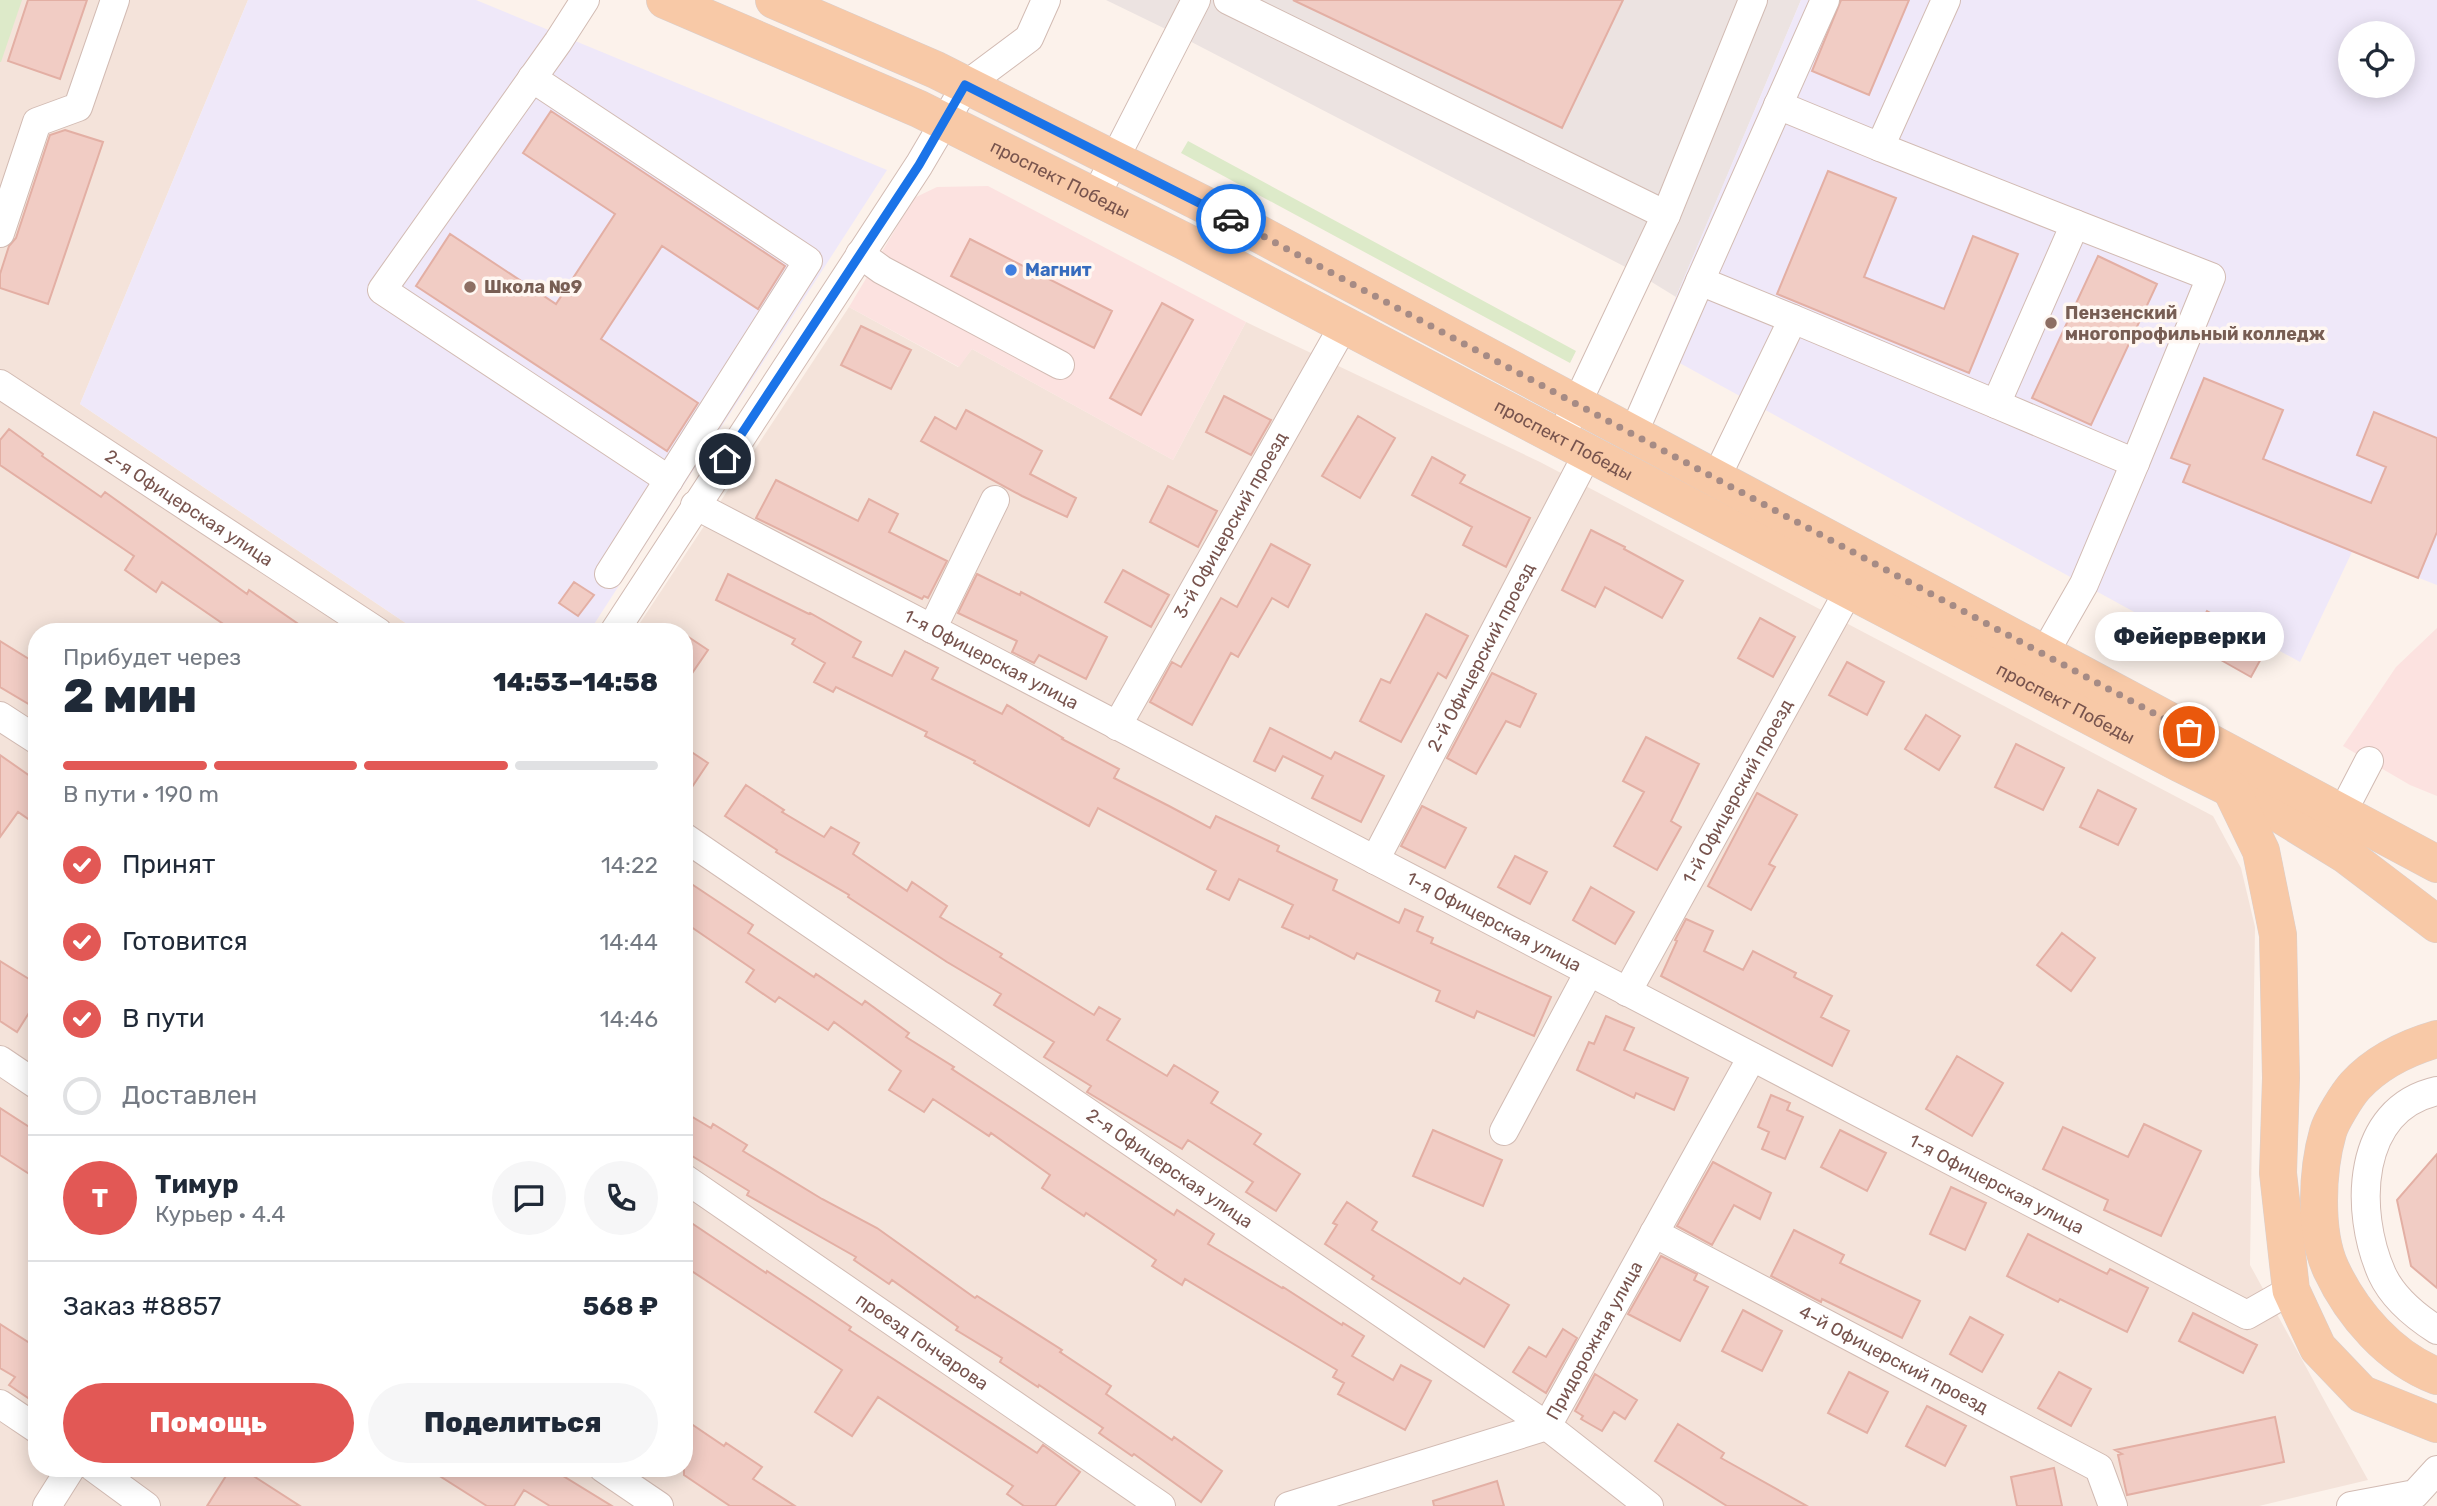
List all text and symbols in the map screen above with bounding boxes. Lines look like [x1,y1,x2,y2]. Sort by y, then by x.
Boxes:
map controls [2338,21,2415,98]
button: locate [2338,21,2415,98]
street label: проспект Победы [987,135,1133,223]
courier [1196,184,1266,254]
icon: car [1212,200,1250,238]
place label: Магнит [1025,259,1092,281]
marker: Магнит [1003,262,1019,278]
place label: Школа №9 [484,276,582,298]
marker: Школа №9 [462,279,478,295]
place label: Пензенский многопрофильный колледж [2065,302,2326,345]
marker: Пензенский многопрофильный колледж [2043,315,2059,331]
street label: проспект Победы [1491,395,1636,485]
street label: 3-й Офицерский проезд [1169,428,1292,622]
pin [695,429,755,489]
icon: home [706,440,744,478]
street label: 2-я Офицерская улица [101,445,277,571]
street label: 2-й Офицерский проезд [1423,559,1540,755]
street label: 1-я Офицерская улица [900,605,1082,714]
callout: Фейерверки [2094,613,2284,662]
text: Фейерверки [2113,622,2266,650]
text: Прибудет через [63,643,241,671]
street label: проспект Победы [1993,658,2138,749]
text: 14:53–14:58 [493,667,658,698]
text: 2 мин [63,669,197,724]
street label: 1-й Офицерский проезд [1678,695,1798,888]
pin [2159,702,2219,762]
icon: bag [2170,713,2208,751]
text: В пути · 190 m [63,780,219,808]
icon: check [63,846,101,884]
text: Принят [122,849,215,880]
text: 14:22 [601,851,658,879]
street label: 1-я Офицерская улица [1403,867,1585,977]
icon: check [63,923,101,961]
text: Готовится [122,926,248,957]
text: 14:44 [599,928,658,956]
icon: check [63,1000,101,1038]
text: В пути [122,1003,205,1034]
text: 14:46 [600,1005,658,1033]
text: Доставлен [122,1080,257,1111]
street label: 2-я Офицерская улица [1082,1104,1257,1233]
street label: 1-я Офицерская улица [1905,1130,2088,1239]
button: chat [492,1161,566,1235]
button: phone [584,1161,658,1235]
text: Тимур [155,1169,239,1200]
text: Т [92,1183,108,1214]
text: Курьер · 4.4 [155,1200,286,1228]
street label: Придорожная улица [1542,1257,1647,1424]
street label: проезд Гончарова [852,1289,993,1395]
text: Заказ #8857 [63,1291,221,1322]
text: 568 ₽ [582,1291,658,1322]
street label: 4-й Офицерский проезд [1795,1301,1992,1419]
button: Помощь [63,1383,354,1463]
button: Поделиться [368,1383,658,1463]

